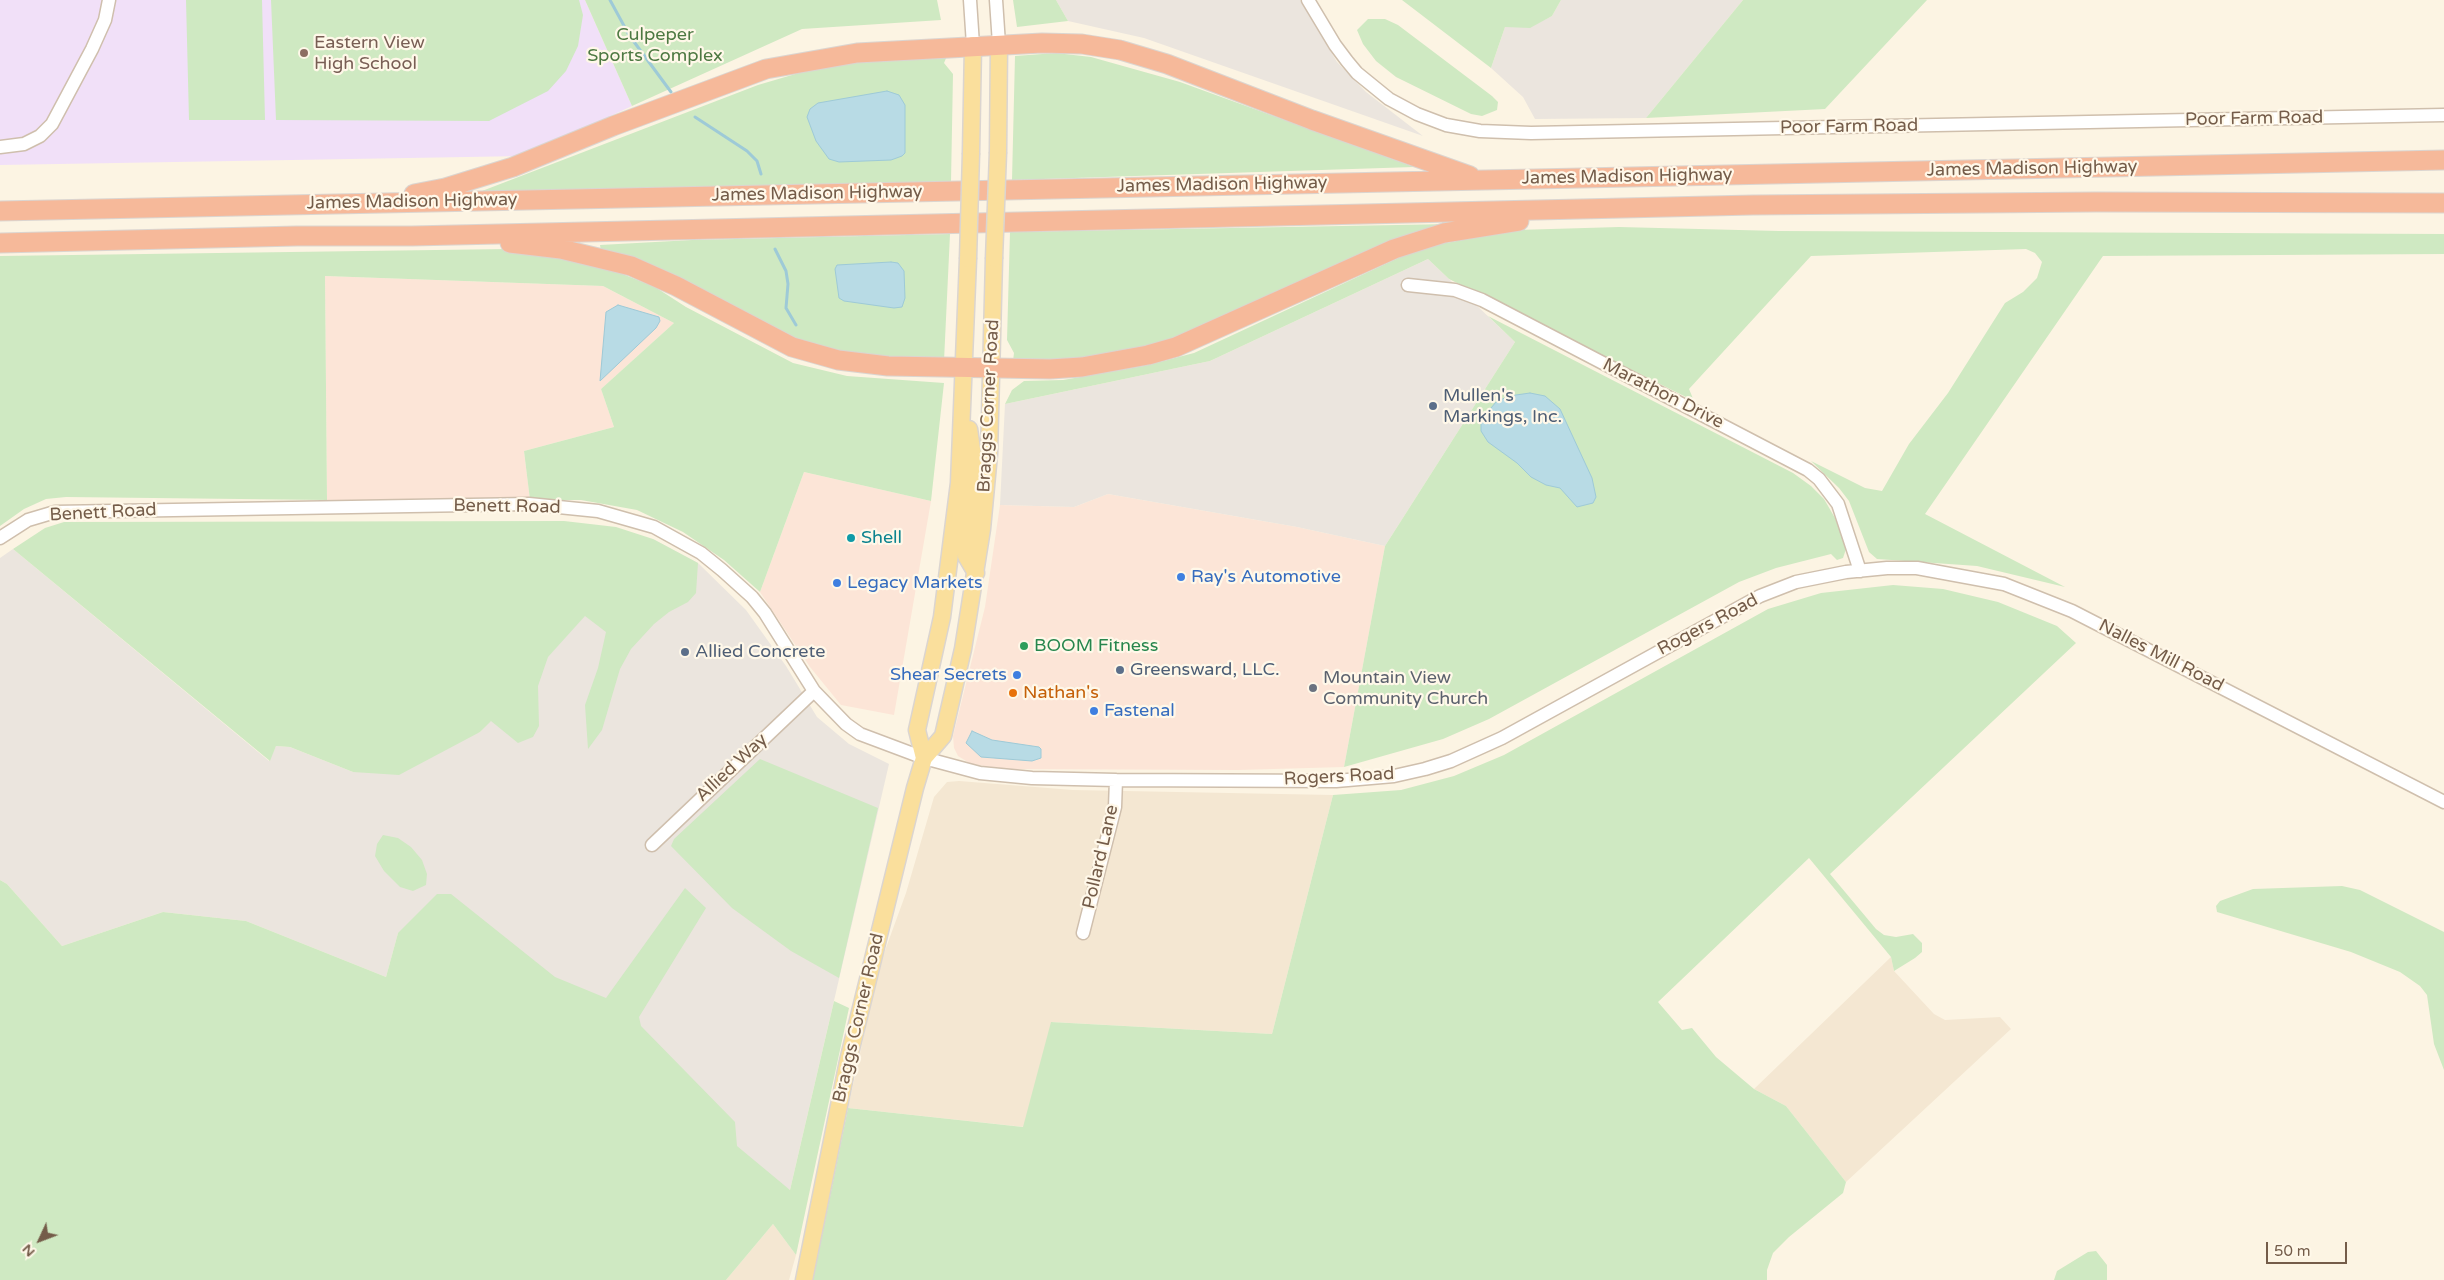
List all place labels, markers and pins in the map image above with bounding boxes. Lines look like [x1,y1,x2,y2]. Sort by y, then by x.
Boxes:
place label: Eastern View High School [314,32,425,74]
marker: Eastern View High School [298,47,310,59]
place label: Mullen's Markings, Inc. [1443,385,1562,428]
marker: Mullen's Markings, Inc. [1427,400,1439,412]
place label: Shell [861,527,902,549]
marker: Shell [845,532,857,544]
place label: Ray's Automotive [1191,566,1341,588]
marker: Ray's Automotive [1175,571,1187,583]
place label: Legacy Markets [847,572,983,594]
marker: Legacy Markets [831,577,843,589]
place label: BOOM Fitness [1034,635,1158,657]
marker: BOOM Fitness [1018,640,1030,652]
place label: Allied Concrete [695,641,825,663]
marker: Allied Concrete [679,646,691,658]
place label: Greensward, LLC. [1130,659,1280,681]
place label: Shear Secrets [890,664,1007,686]
marker: Greensward, LLC. [1114,664,1126,676]
place label: Mountain View Community Church [1323,667,1488,710]
marker: Shear Secrets [1011,669,1023,681]
place label: Nathan's [1023,682,1099,704]
marker: Mountain View Community Church [1307,682,1319,694]
marker: Nathan's [1007,687,1019,699]
place label: Fastenal [1104,700,1175,722]
marker: Fastenal [1088,705,1100,717]

